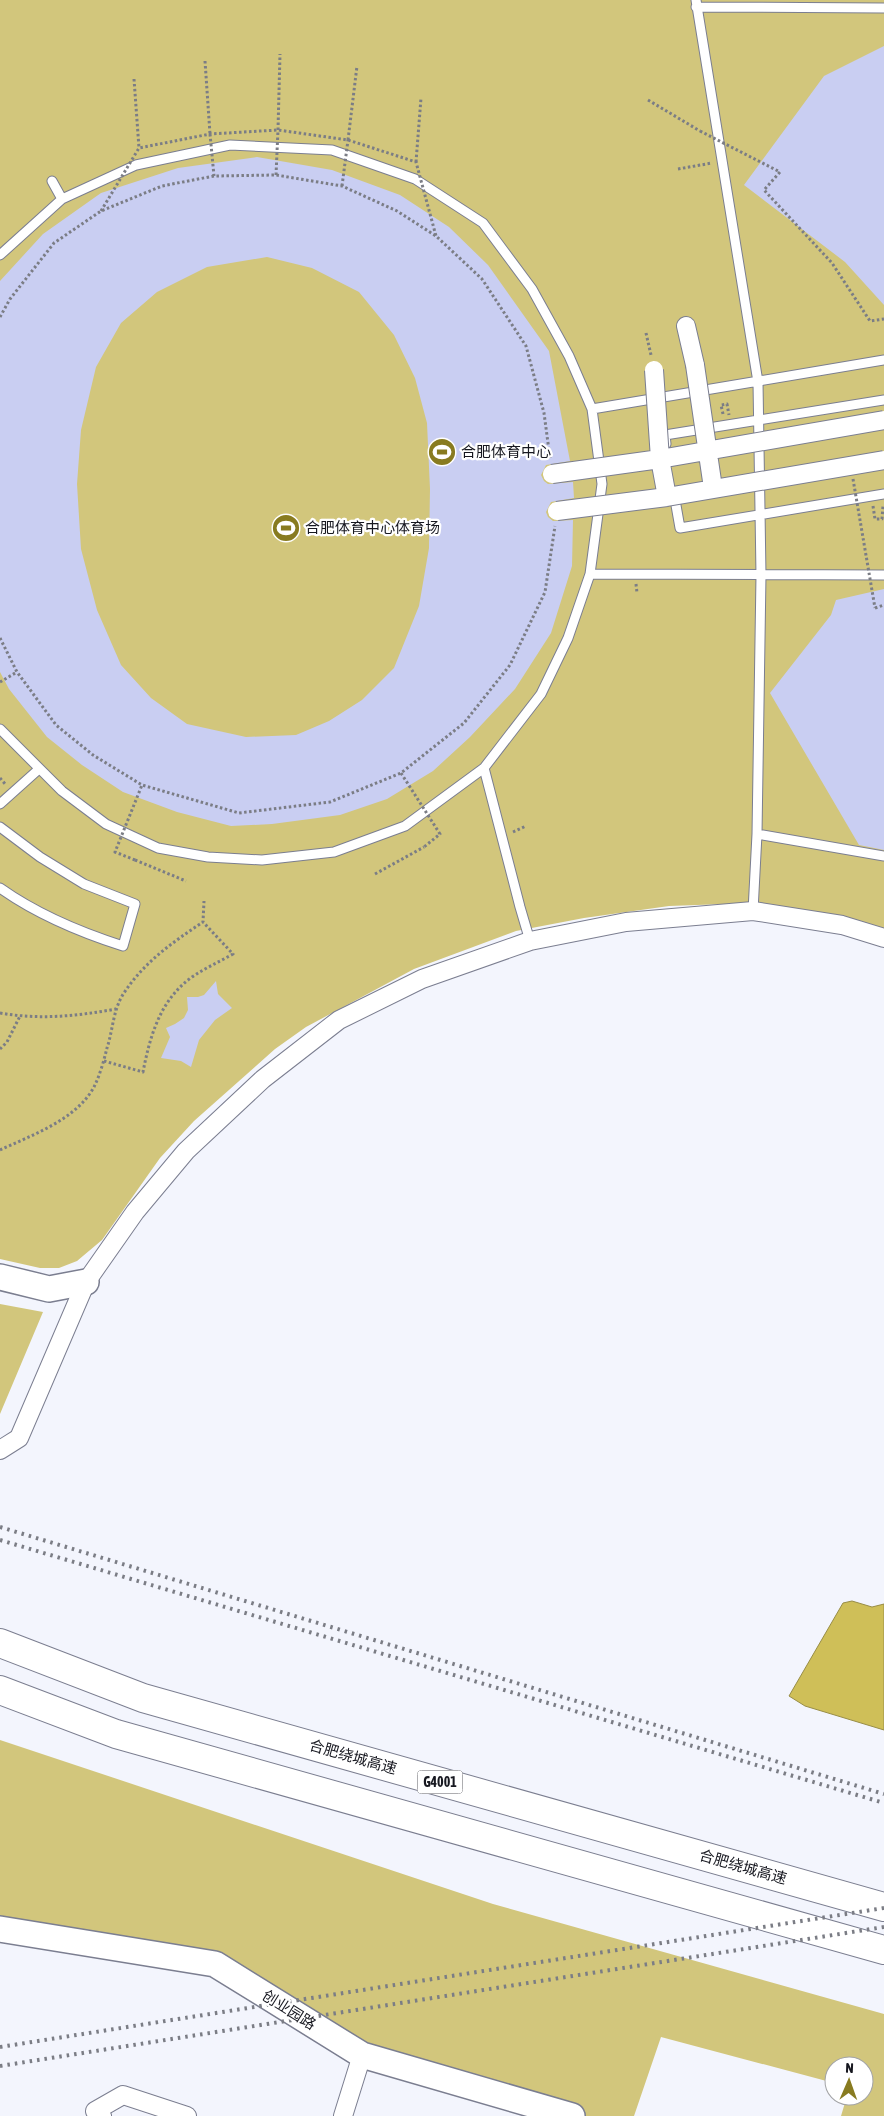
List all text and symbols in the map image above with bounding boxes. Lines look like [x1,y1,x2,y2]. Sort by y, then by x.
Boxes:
sports icon: 合肥体育中心 [427,437,457,467]
place label: 合肥体育中心 [461,443,551,460]
sports icon: 合肥体育中心体育场 [271,513,301,543]
place label: 合肥体育中心体育场 [305,519,440,536]
street label: 合肥绕城高速 [308,1736,399,1777]
road number: G4001 [418,1770,462,1794]
street label: 合肥绕城高速 [698,1846,789,1887]
street label: 创业园路 [259,1986,319,2033]
north arrow [824,2056,874,2106]
text: N [845,2060,854,2076]

